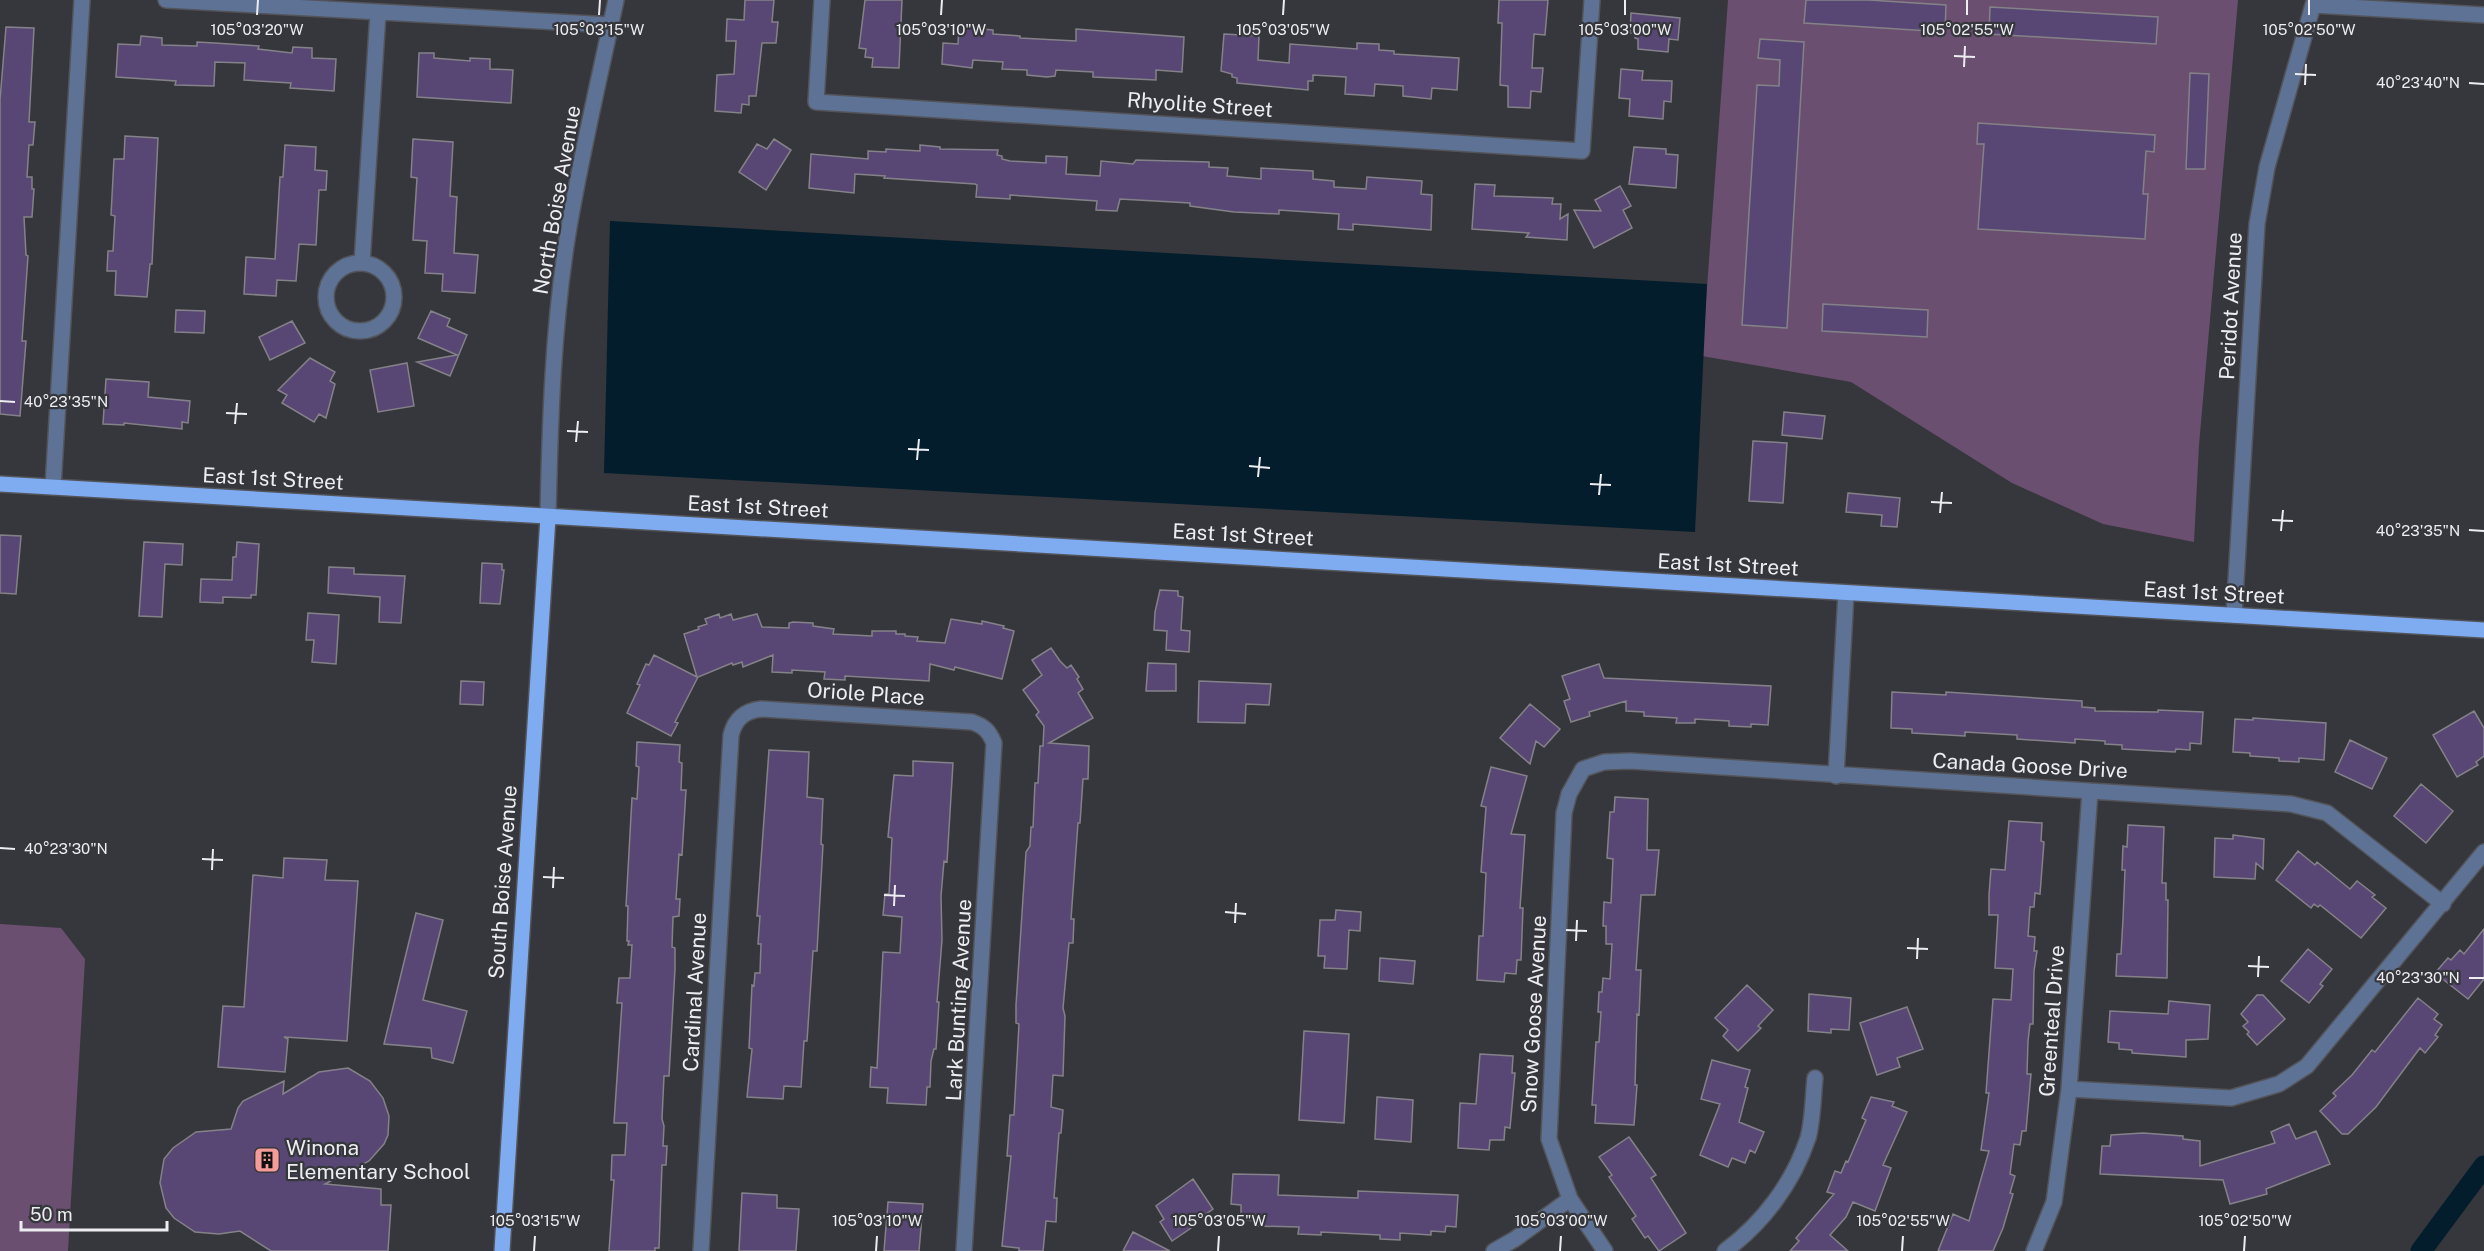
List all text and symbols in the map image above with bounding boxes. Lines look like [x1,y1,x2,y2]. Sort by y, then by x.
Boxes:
text: 105°03'20"W [211,21,303,38]
text: 105°03'15"W [554,21,644,38]
text: 105°03'10"W [896,21,986,38]
text: 105°03'05"W [1236,21,1330,38]
text: 105°03'00"W [1578,21,1672,38]
text: 105°02'55"W [1920,21,2014,38]
text: 105°02'50"W [2262,21,2356,38]
text: 40°23'40"N [2376,74,2460,91]
street label: Rhyolite Street [1126,87,1274,122]
street label: North Boise Avenue [528,103,585,296]
street label: Peridot Avenue [2214,232,2247,380]
text: 40°23'35"N [24,393,108,410]
street label: East 1st Street [202,462,344,495]
street label: East 1st Street [687,490,829,523]
street label: East 1st Street [1172,518,1314,551]
text: 40°23'35"N [2376,522,2460,539]
street label: East 1st Street [1657,548,1799,581]
street label: East 1st Street [2143,576,2285,609]
street label: Oriole Place [806,677,926,710]
street label: Canada Goose Drive [1932,748,2128,783]
street label: South Boise Avenue [483,784,522,980]
text: 40°23'30"N [24,840,108,857]
street label: Lark Bunting Avenue [941,898,976,1102]
street label: Cardinal Avenue [678,912,711,1072]
street label: Snow Goose Avenue [1516,914,1551,1114]
street label: Greenteal Drive [2034,944,2069,1098]
text: 40°23'30"N [2376,969,2460,986]
place label: Winona Elementary School [286,1135,470,1184]
building icon: Winona Elementary School [252,1145,282,1175]
scale bar [21,1194,166,1232]
text: 50 m [30,1204,73,1225]
text: 105°03'15"W [490,1212,580,1229]
text: 105°03'10"W [832,1212,922,1229]
text: 105°03'05"W [1172,1212,1266,1229]
text: 105°03'00"W [1514,1212,1608,1229]
text: 105°02'55"W [1856,1212,1950,1229]
text: 105°02'50"W [2198,1212,2292,1229]

